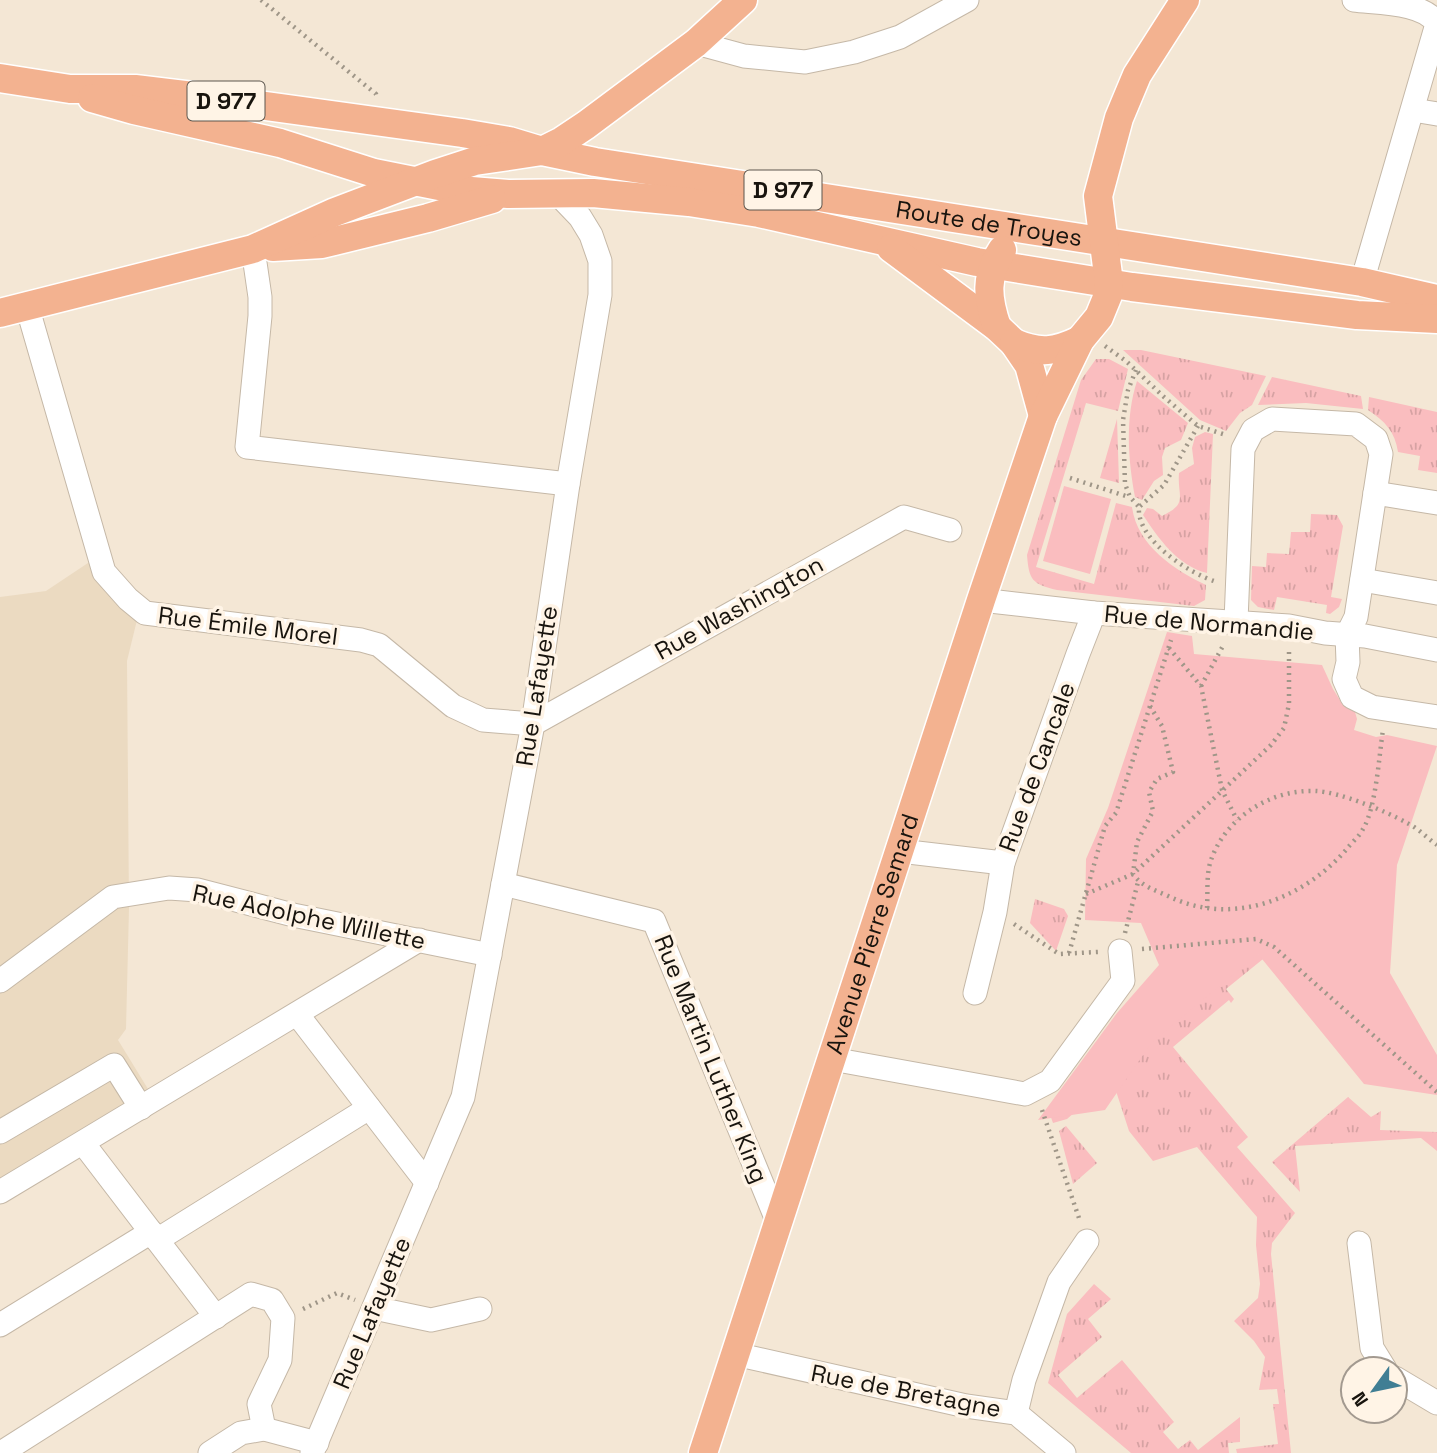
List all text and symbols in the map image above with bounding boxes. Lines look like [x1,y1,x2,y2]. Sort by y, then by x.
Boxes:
road number: D 977 [188,82,264,120]
road number: D 977 [744,170,822,210]
street label: Route de Troyes [894,193,1085,253]
street label: Rue Washington [649,548,828,667]
street label: Rue de Normandie [1103,598,1315,647]
street label: Rue Émile Morel [156,599,340,652]
street label: Rue Lafayette [509,603,564,768]
street label: Rue de Cancale [991,678,1082,856]
street label: Avenue Pierre Semard [818,810,925,1058]
street label: Rue Adolphe Willette [190,877,428,956]
street label: Rue Martin Luther King [647,930,775,1188]
street label: Rue Lafayette [326,1232,417,1393]
north arrow [1339,1355,1409,1425]
street label: Rue de Bretagne [808,1357,1004,1424]
text: N [1346,1387,1374,1411]

